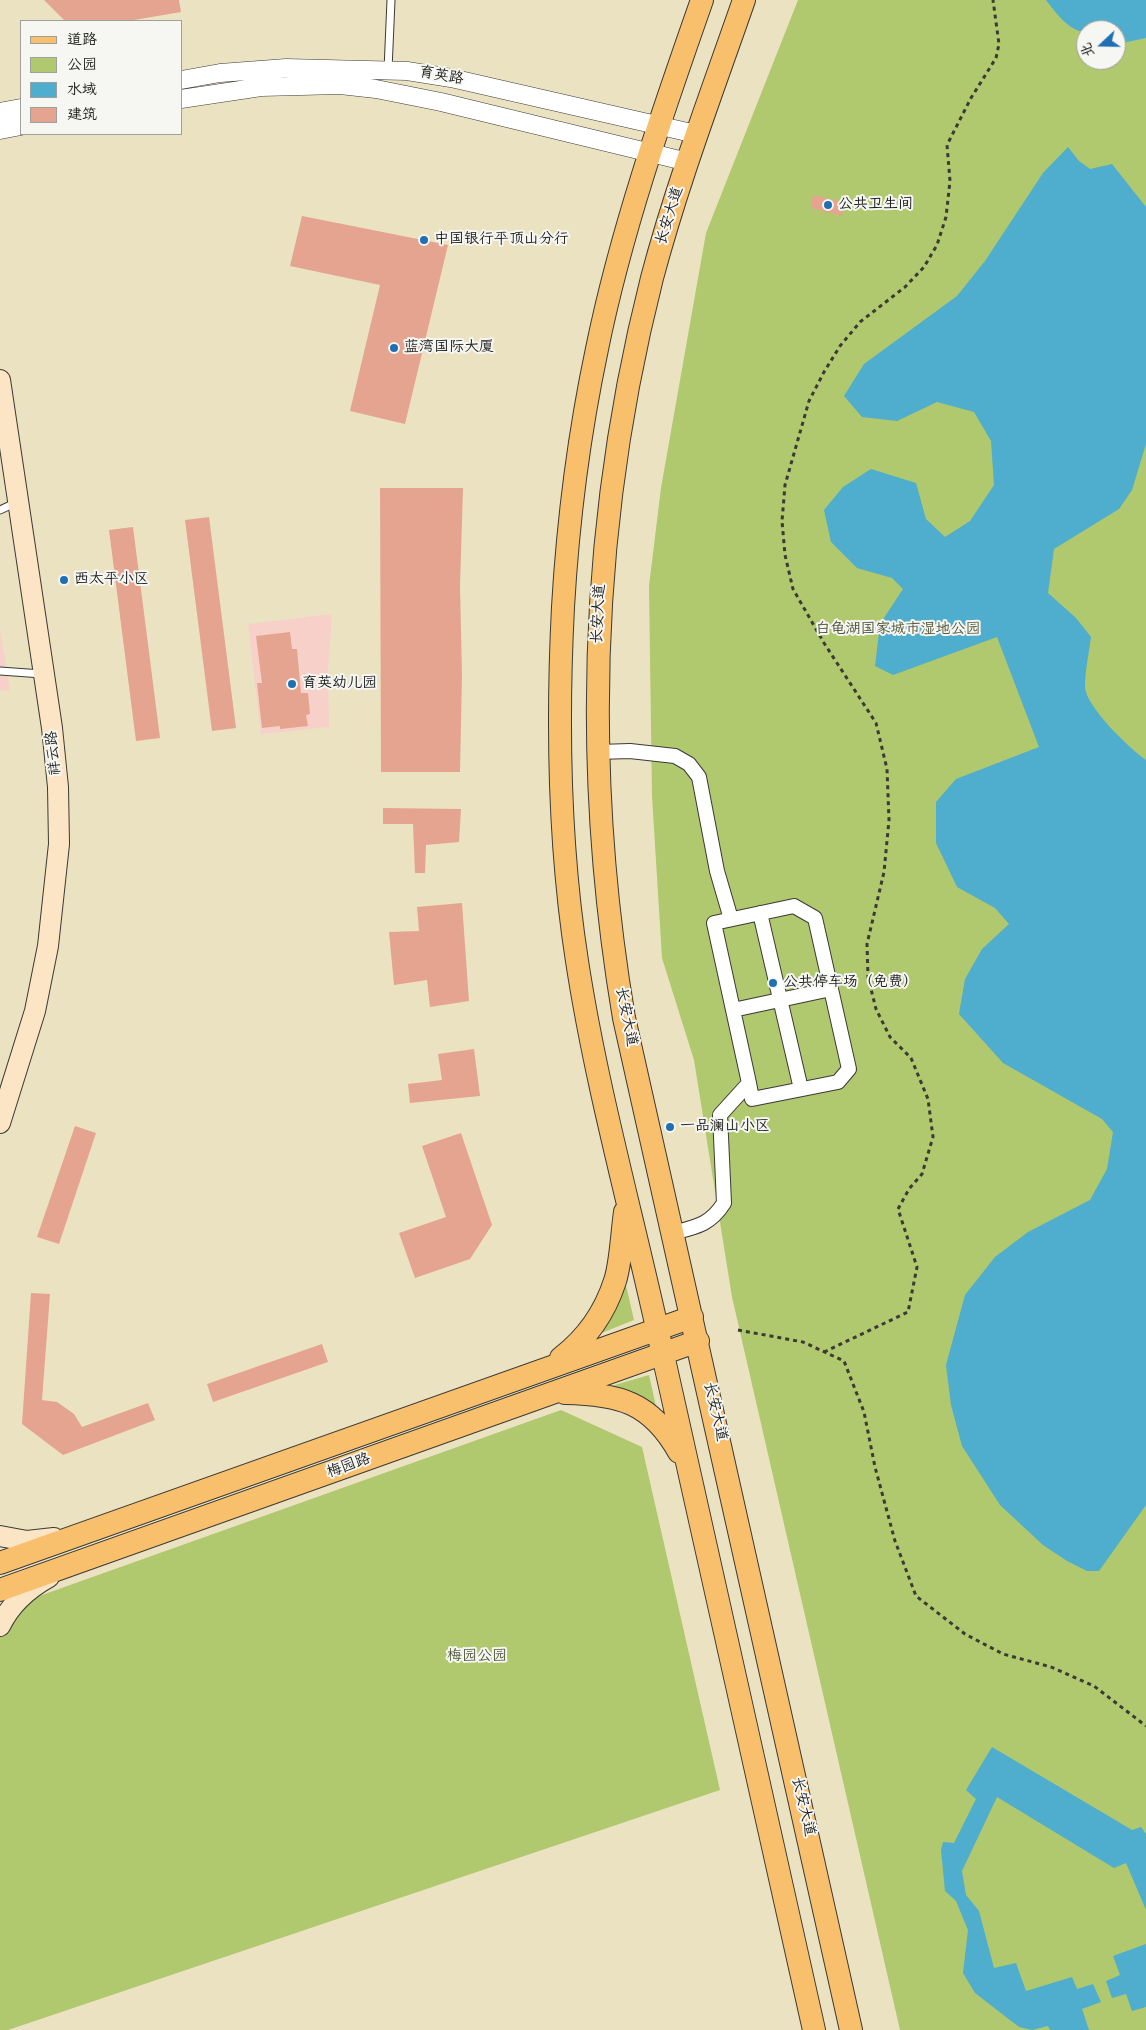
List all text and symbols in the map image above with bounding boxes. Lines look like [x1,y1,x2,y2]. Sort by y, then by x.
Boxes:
legend [20,20,182,135]
north arrow [1076,20,1126,70]
text: 道路 [67,28,97,52]
text: 北 [1075,40,1101,60]
text: 公园 [67,53,97,77]
street label: 育英路 [417,64,465,90]
text: 水域 [67,78,97,102]
text: 建筑 [67,103,97,127]
street label: 长安大道 [654,185,688,247]
place label: 公共卫生间 [838,196,913,214]
marker: 公共卫生间 [822,199,834,211]
place label: 中国银行平顶山分行 [434,231,569,249]
marker: 中国银行平顶山分行 [418,234,430,246]
place label: 蓝湾国际大厦 [404,339,494,357]
marker: 蓝湾国际大厦 [388,342,400,354]
place label: 西太平小区 [74,571,149,589]
marker: 西太平小区 [58,574,70,586]
street label: 长安大道 [589,584,611,644]
park label: 白龟湖国家城市湿地公园 [816,621,980,639]
place label: 育英幼儿园 [302,675,377,693]
marker: 育英幼儿园 [286,678,298,690]
street label: 祥云路 [44,730,66,776]
place label: 公共停车场（免费） [783,974,918,992]
marker: 公共停车场（免费） [767,977,779,989]
street label: 长安大道 [610,986,640,1048]
place label: 一品澜山小区 [680,1118,770,1136]
marker: 一品澜山小区 [664,1121,676,1133]
street label: 长安大道 [698,1381,730,1443]
street label: 梅园路 [325,1451,373,1483]
park label: 梅园公园 [447,1648,507,1666]
street label: 长安大道 [786,1776,818,1838]

